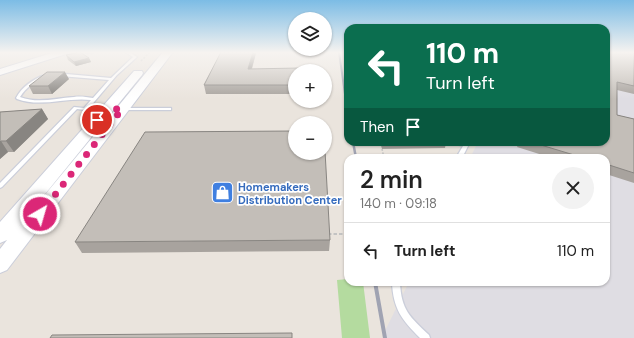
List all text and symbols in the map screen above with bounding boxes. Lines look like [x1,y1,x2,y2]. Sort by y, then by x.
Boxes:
map controls [288,12,332,160]
button: layers [288,12,332,56]
text: 110 m [426,35,499,72]
icon: left [360,40,412,92]
button: + [288,64,332,108]
text: Turn left [426,71,495,95]
pin [80,103,114,137]
icon: arrive [86,109,108,131]
button: − [288,116,332,160]
icon: arrive [402,116,424,138]
text: Then [360,117,394,137]
text: 2 min [360,164,423,195]
button: close [552,167,594,209]
shop icon: Homemakers Distribution Center [209,180,235,206]
place label: Homemakers Distribution Center [238,180,342,207]
position arrow [19,193,61,235]
text: 140 m · 09:18 [360,195,437,212]
icon: left [360,240,382,262]
text: Turn left [394,241,455,261]
text: 110 m [557,241,594,261]

